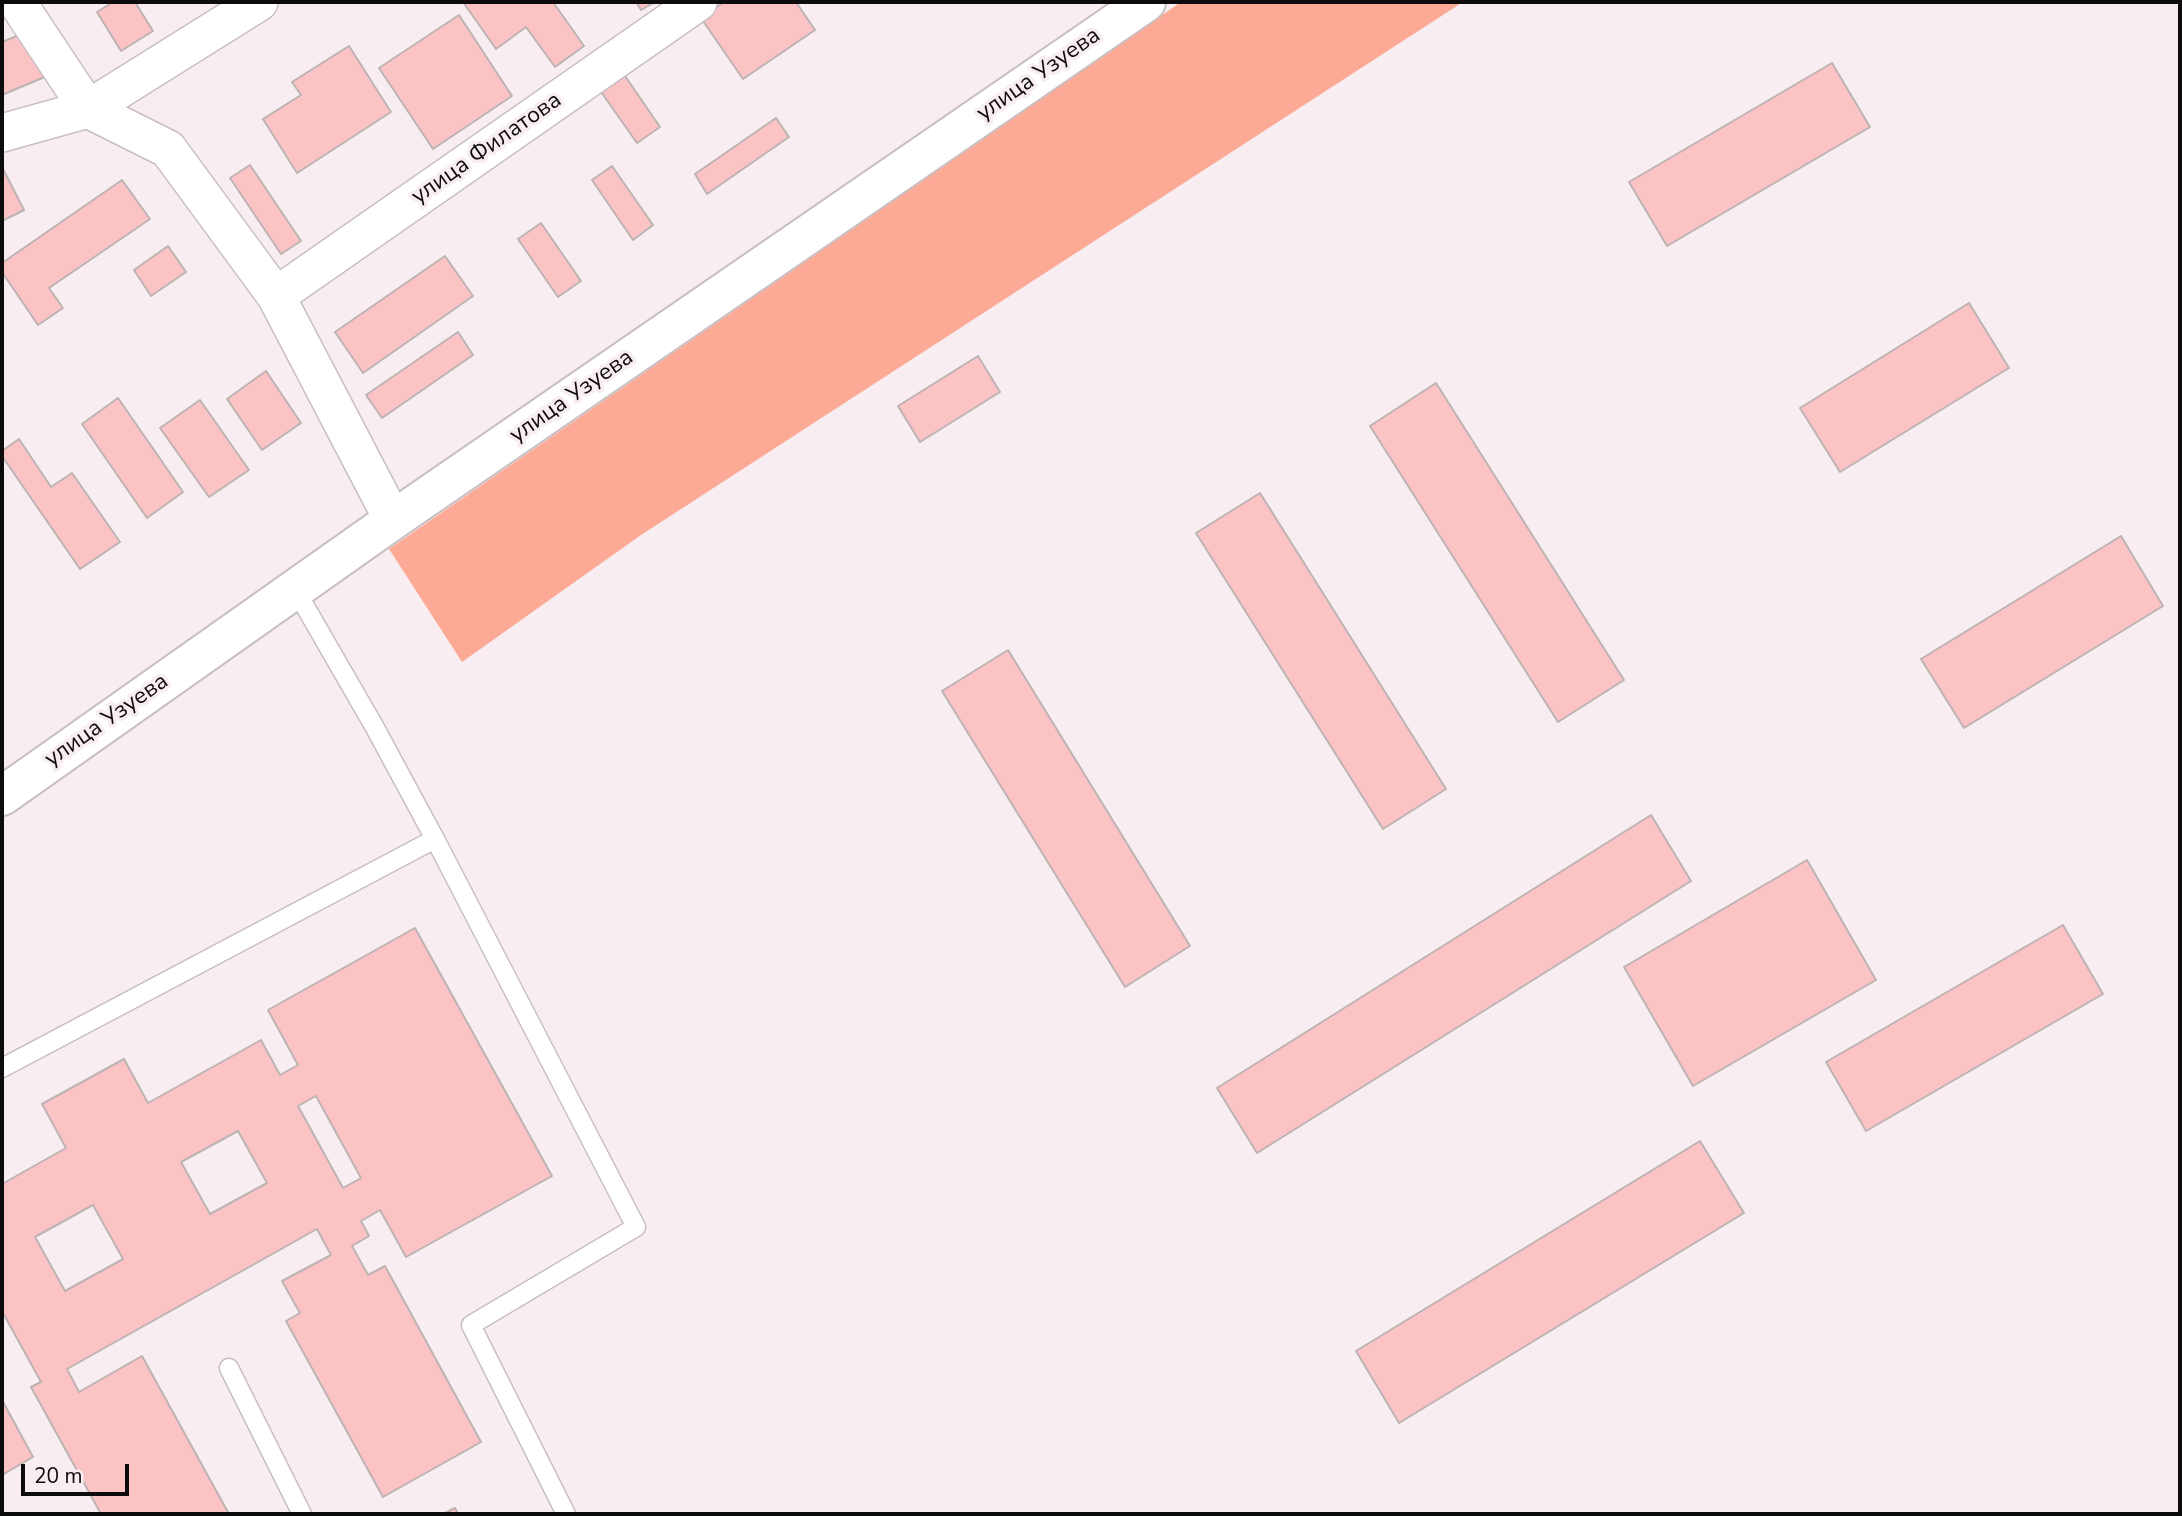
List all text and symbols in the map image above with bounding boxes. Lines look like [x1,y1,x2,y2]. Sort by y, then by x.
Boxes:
street label: улица Узуева [972,22,1106,128]
street label: улица Филатова [407,87,567,211]
street label: улица Узуева [505,344,639,450]
street label: улица Узуева [40,668,174,774]
scale bar [24,1450,133,1494]
text: 20 m [34,1462,83,1490]

